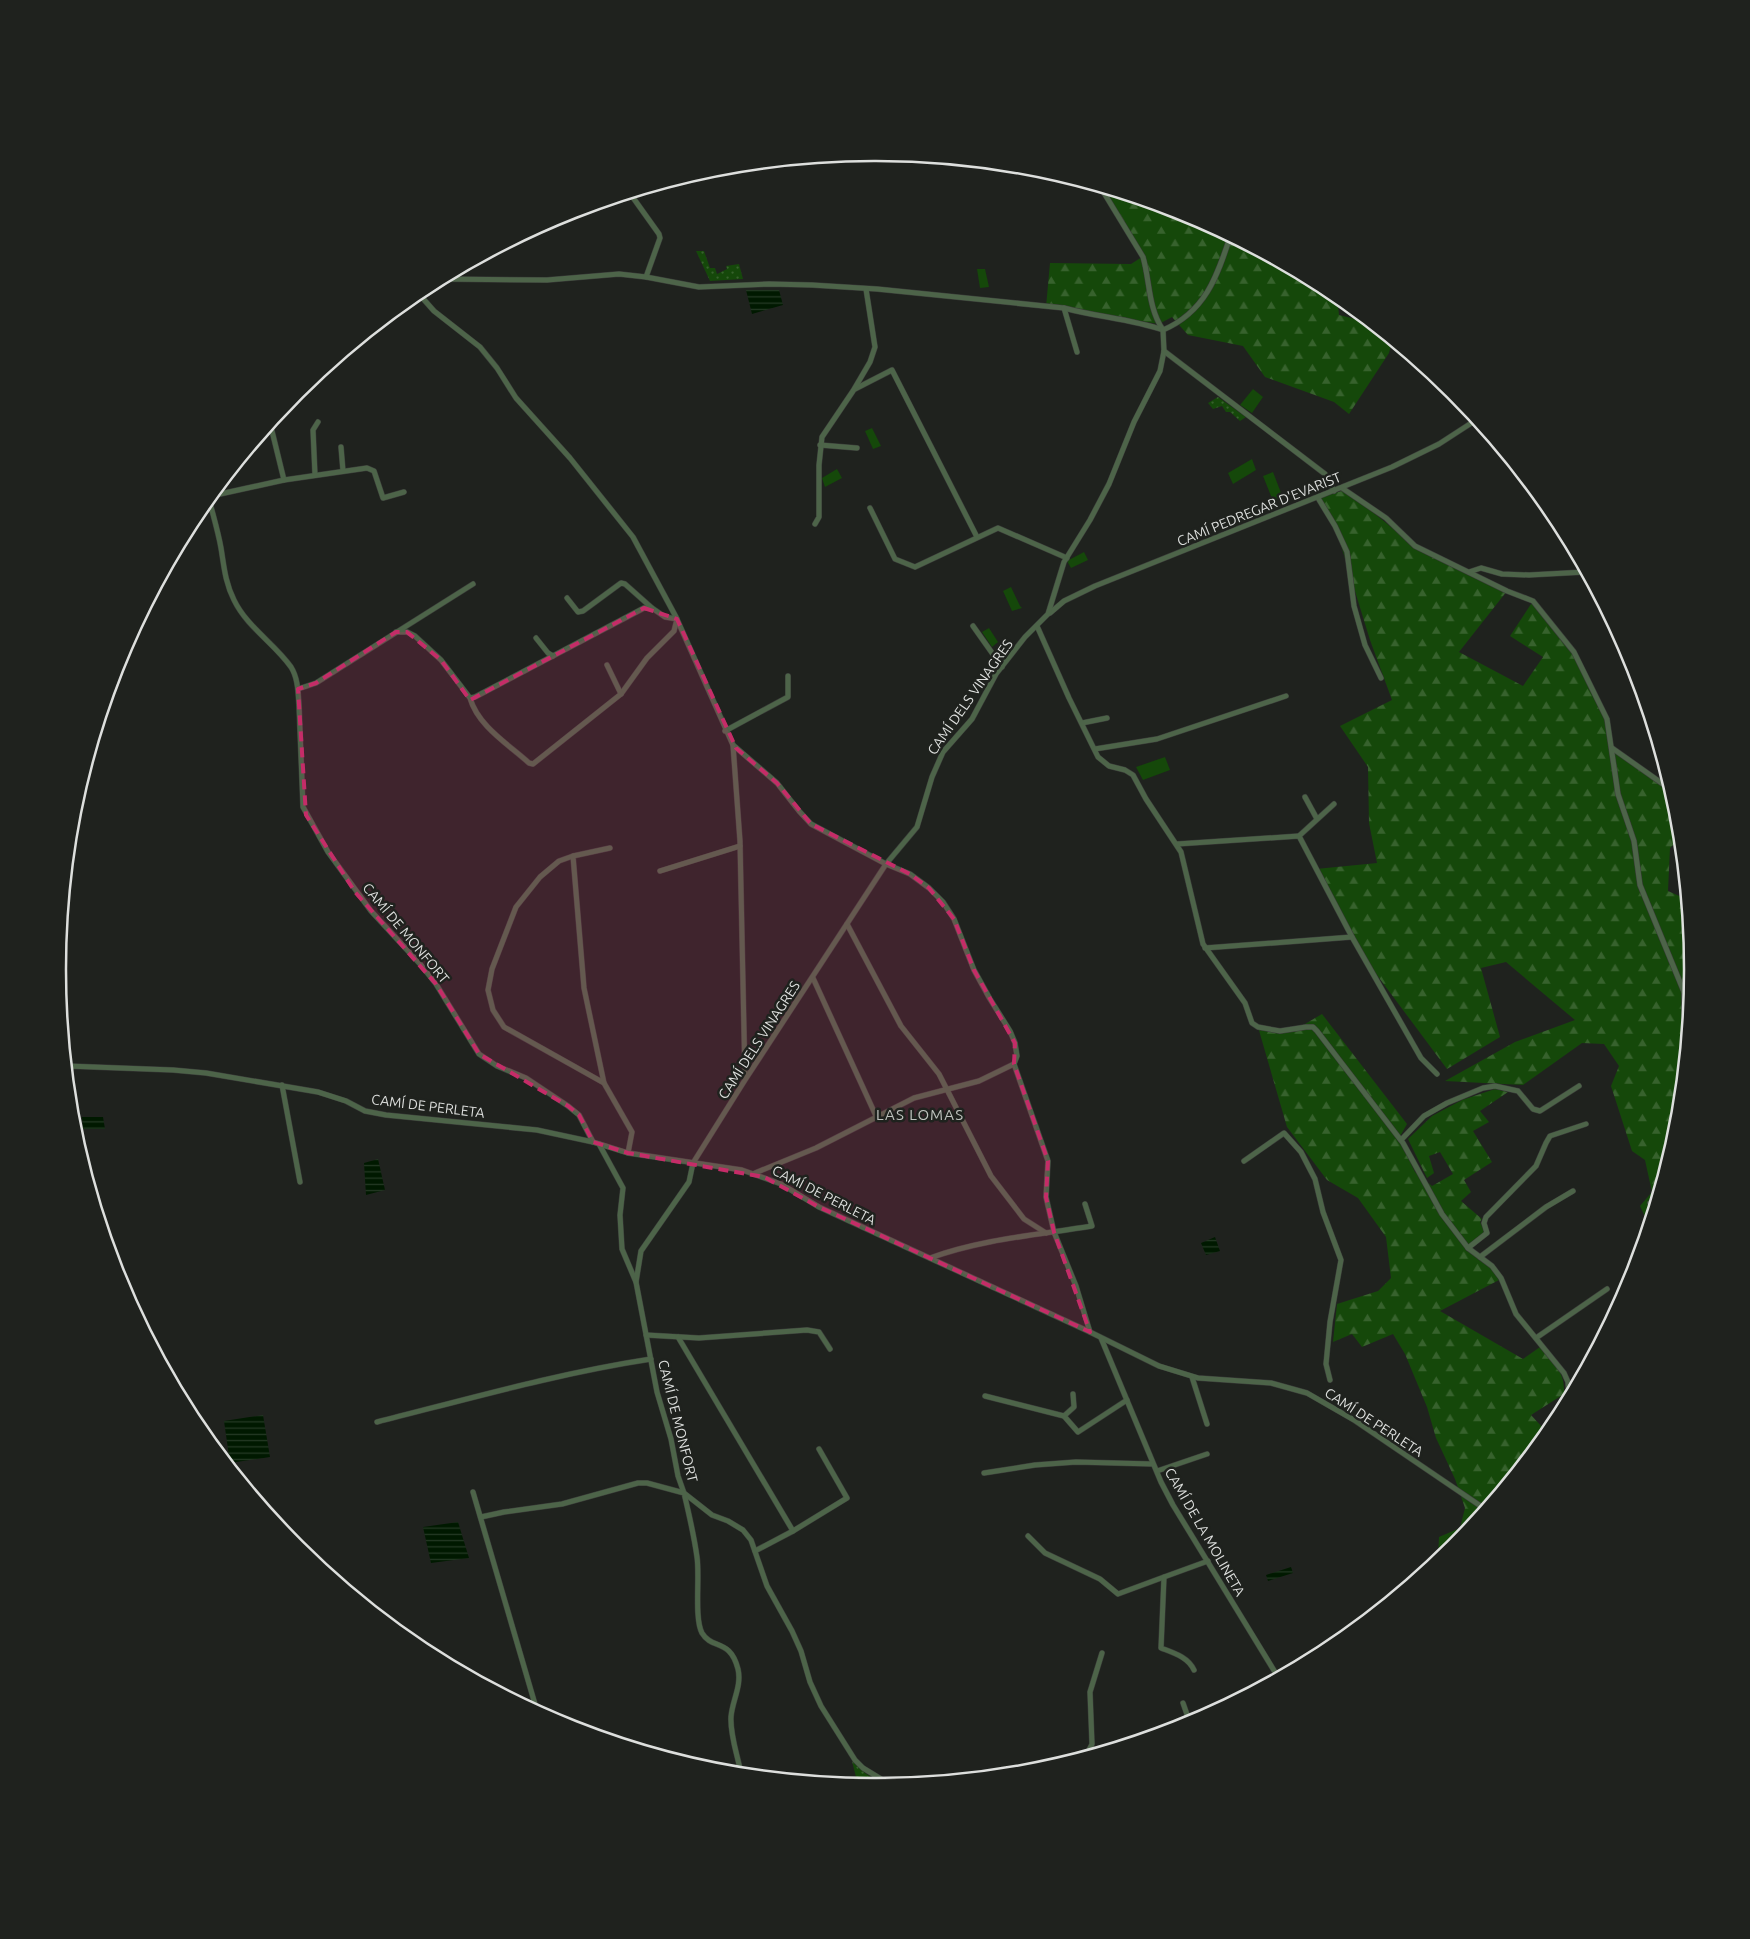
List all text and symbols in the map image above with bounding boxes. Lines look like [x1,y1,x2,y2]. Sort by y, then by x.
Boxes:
street label: CAMÍ PEDREGAR D'EVARIST [1174,468,1344,549]
street label: CAMÍ DELS VINAGRES [923,636,1016,758]
street label: CAMÍ DE MONFORT [359,879,453,986]
street label: CAMÍ DELS VINAGRES [714,978,803,1102]
street label: CAMÍ DE PERLETA [370,1090,486,1121]
district label: LAS LOMAS [876,1106,964,1123]
street label: CAMÍ DE PERLETA [770,1161,879,1228]
street label: CAMÍ DE MONFORT [655,1358,702,1484]
street label: CAMÍ DE PERLETA [1322,1383,1427,1460]
street label: CAMÍ DE LA MOLINETA [1162,1465,1249,1599]

